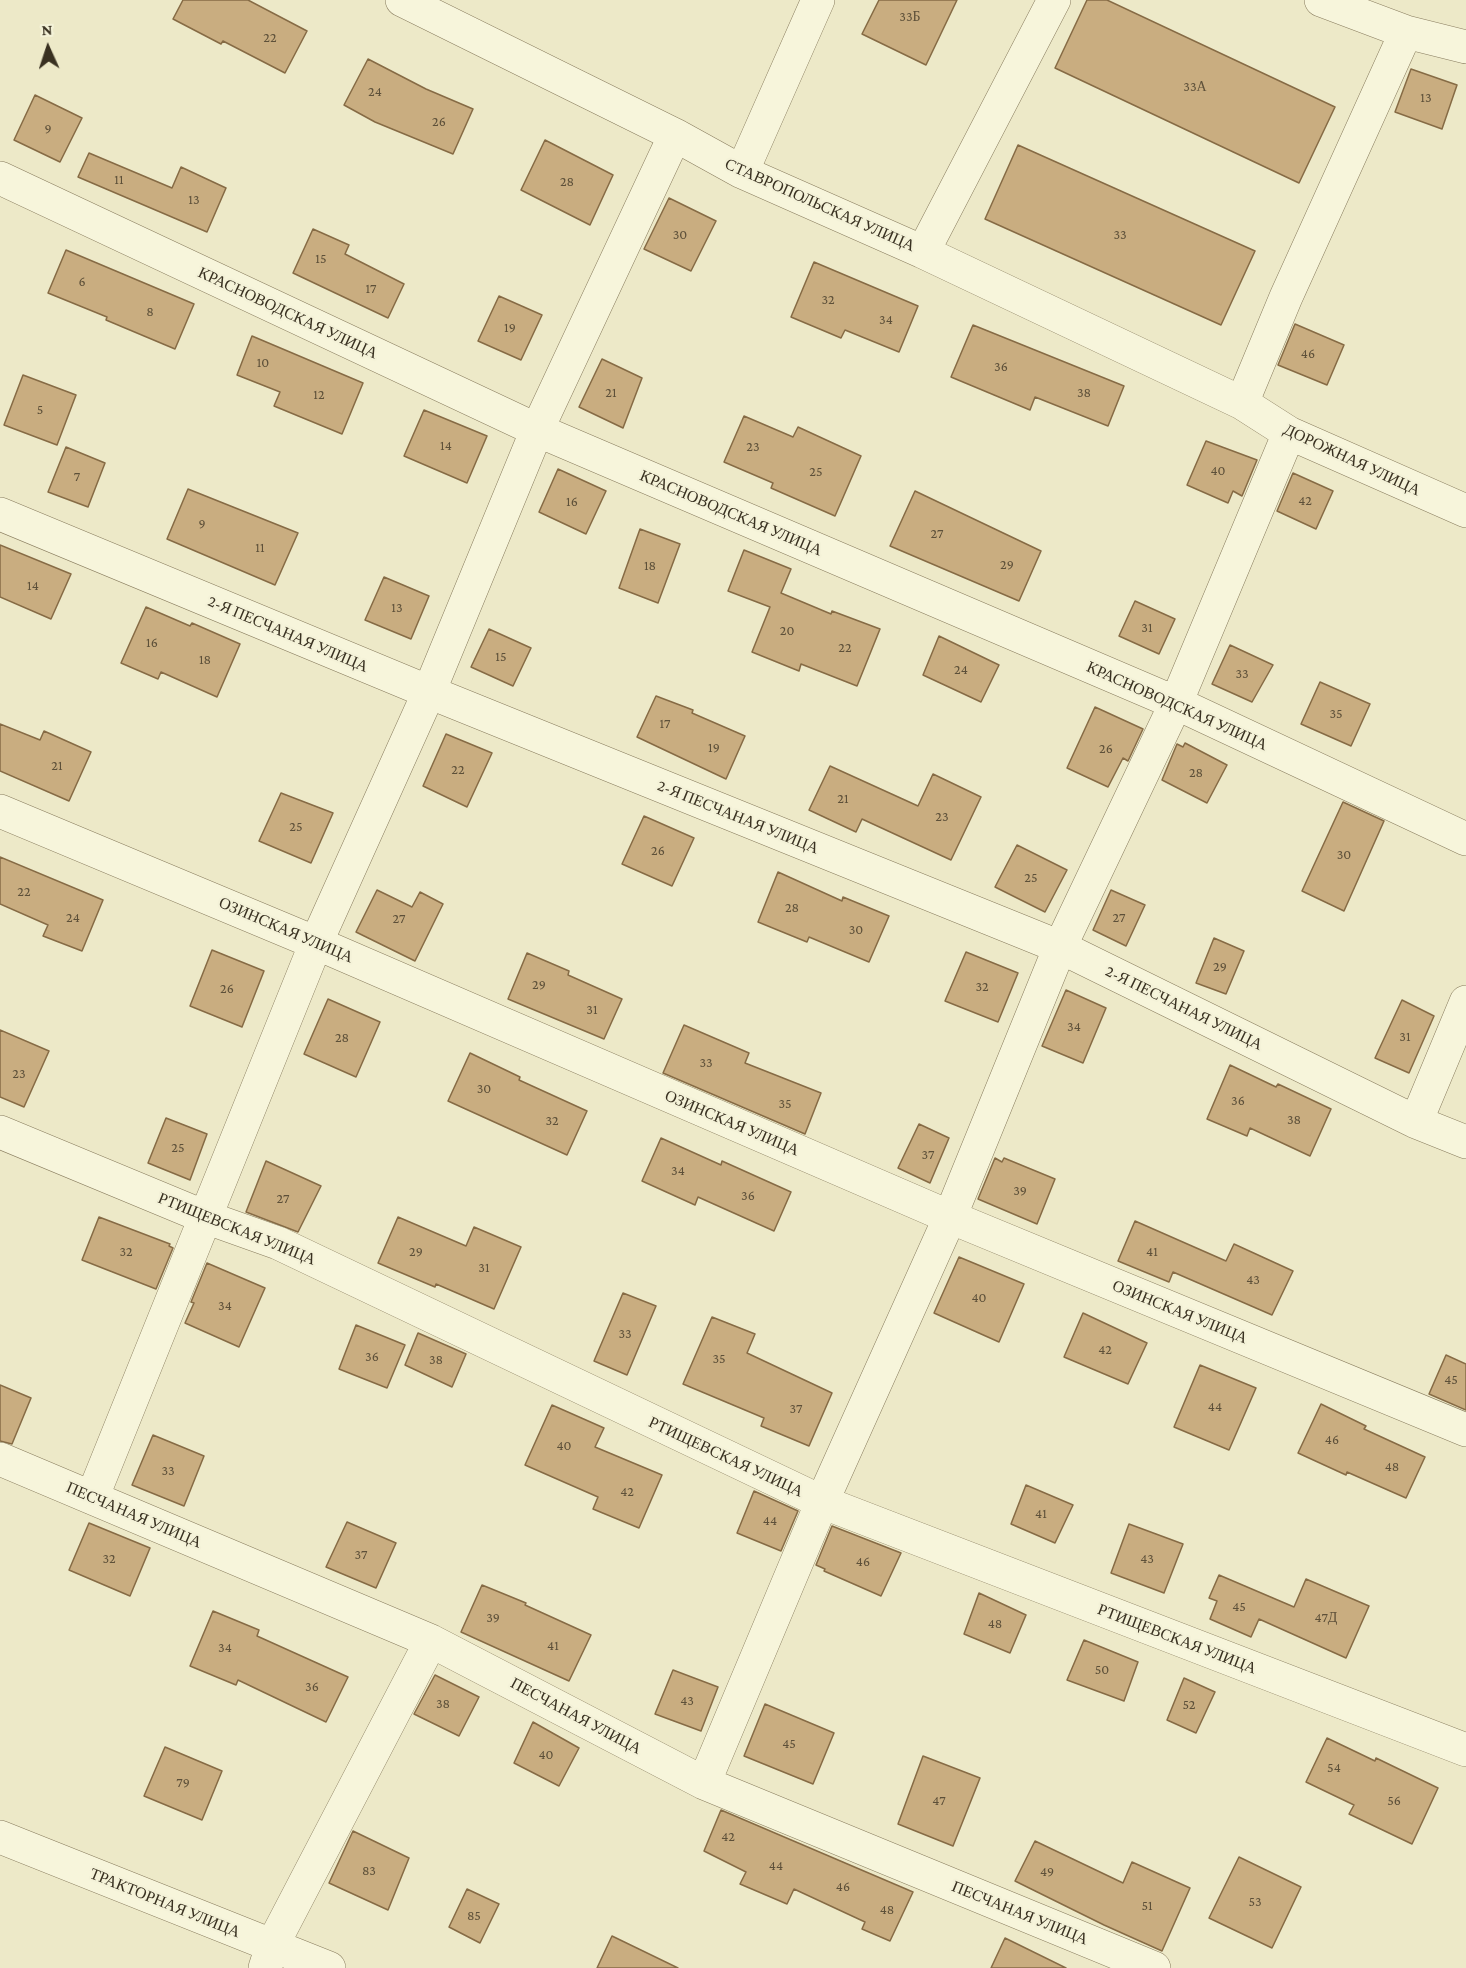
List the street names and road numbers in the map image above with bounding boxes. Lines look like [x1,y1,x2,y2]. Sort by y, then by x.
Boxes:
street label: СТАВРОПОЛЬСКАЯ УЛИЦА [722,154,918,256]
street label: КРАСНОВОДСКАЯ УЛИЦА [195,263,381,363]
street label: ДОРОЖНАЯ УЛИЦА [1280,420,1424,500]
street label: КРАСНОВОДСКАЯ УЛИЦА [637,466,825,560]
street label: 2-Я ПЕСЧАНАЯ УЛИЦА [205,591,371,677]
street label: КРАСНОВОДСКАЯ УЛИЦА [1084,657,1270,755]
street label: 2-Я ПЕСЧАНАЯ УЛИЦА [654,776,822,858]
street label: ОЗИНСКАЯ УЛИЦА [216,893,356,967]
street label: 2-Я ПЕСЧАНАЯ УЛИЦА [1102,962,1266,1054]
street label: ОЗИНСКАЯ УЛИЦА [662,1086,802,1160]
street label: РТИЩЕВСКАЯ УЛИЦА [155,1189,319,1269]
street label: ОЗИНСКАЯ УЛИЦА [1110,1276,1250,1348]
street label: РТИЩЕВСКАЯ УЛИЦА [646,1413,806,1501]
street label: ПЕСЧАНАЯ УЛИЦА [63,1478,205,1552]
street label: РТИЩЕВСКАЯ УЛИЦА [1095,1600,1259,1678]
street label: ПЕСЧАНАЯ УЛИЦА [507,1673,645,1759]
street label: ТРАКТОРНАЯ УЛИЦА [87,1864,243,1942]
street label: ПЕСЧАНАЯ УЛИЦА [949,1877,1091,1949]

